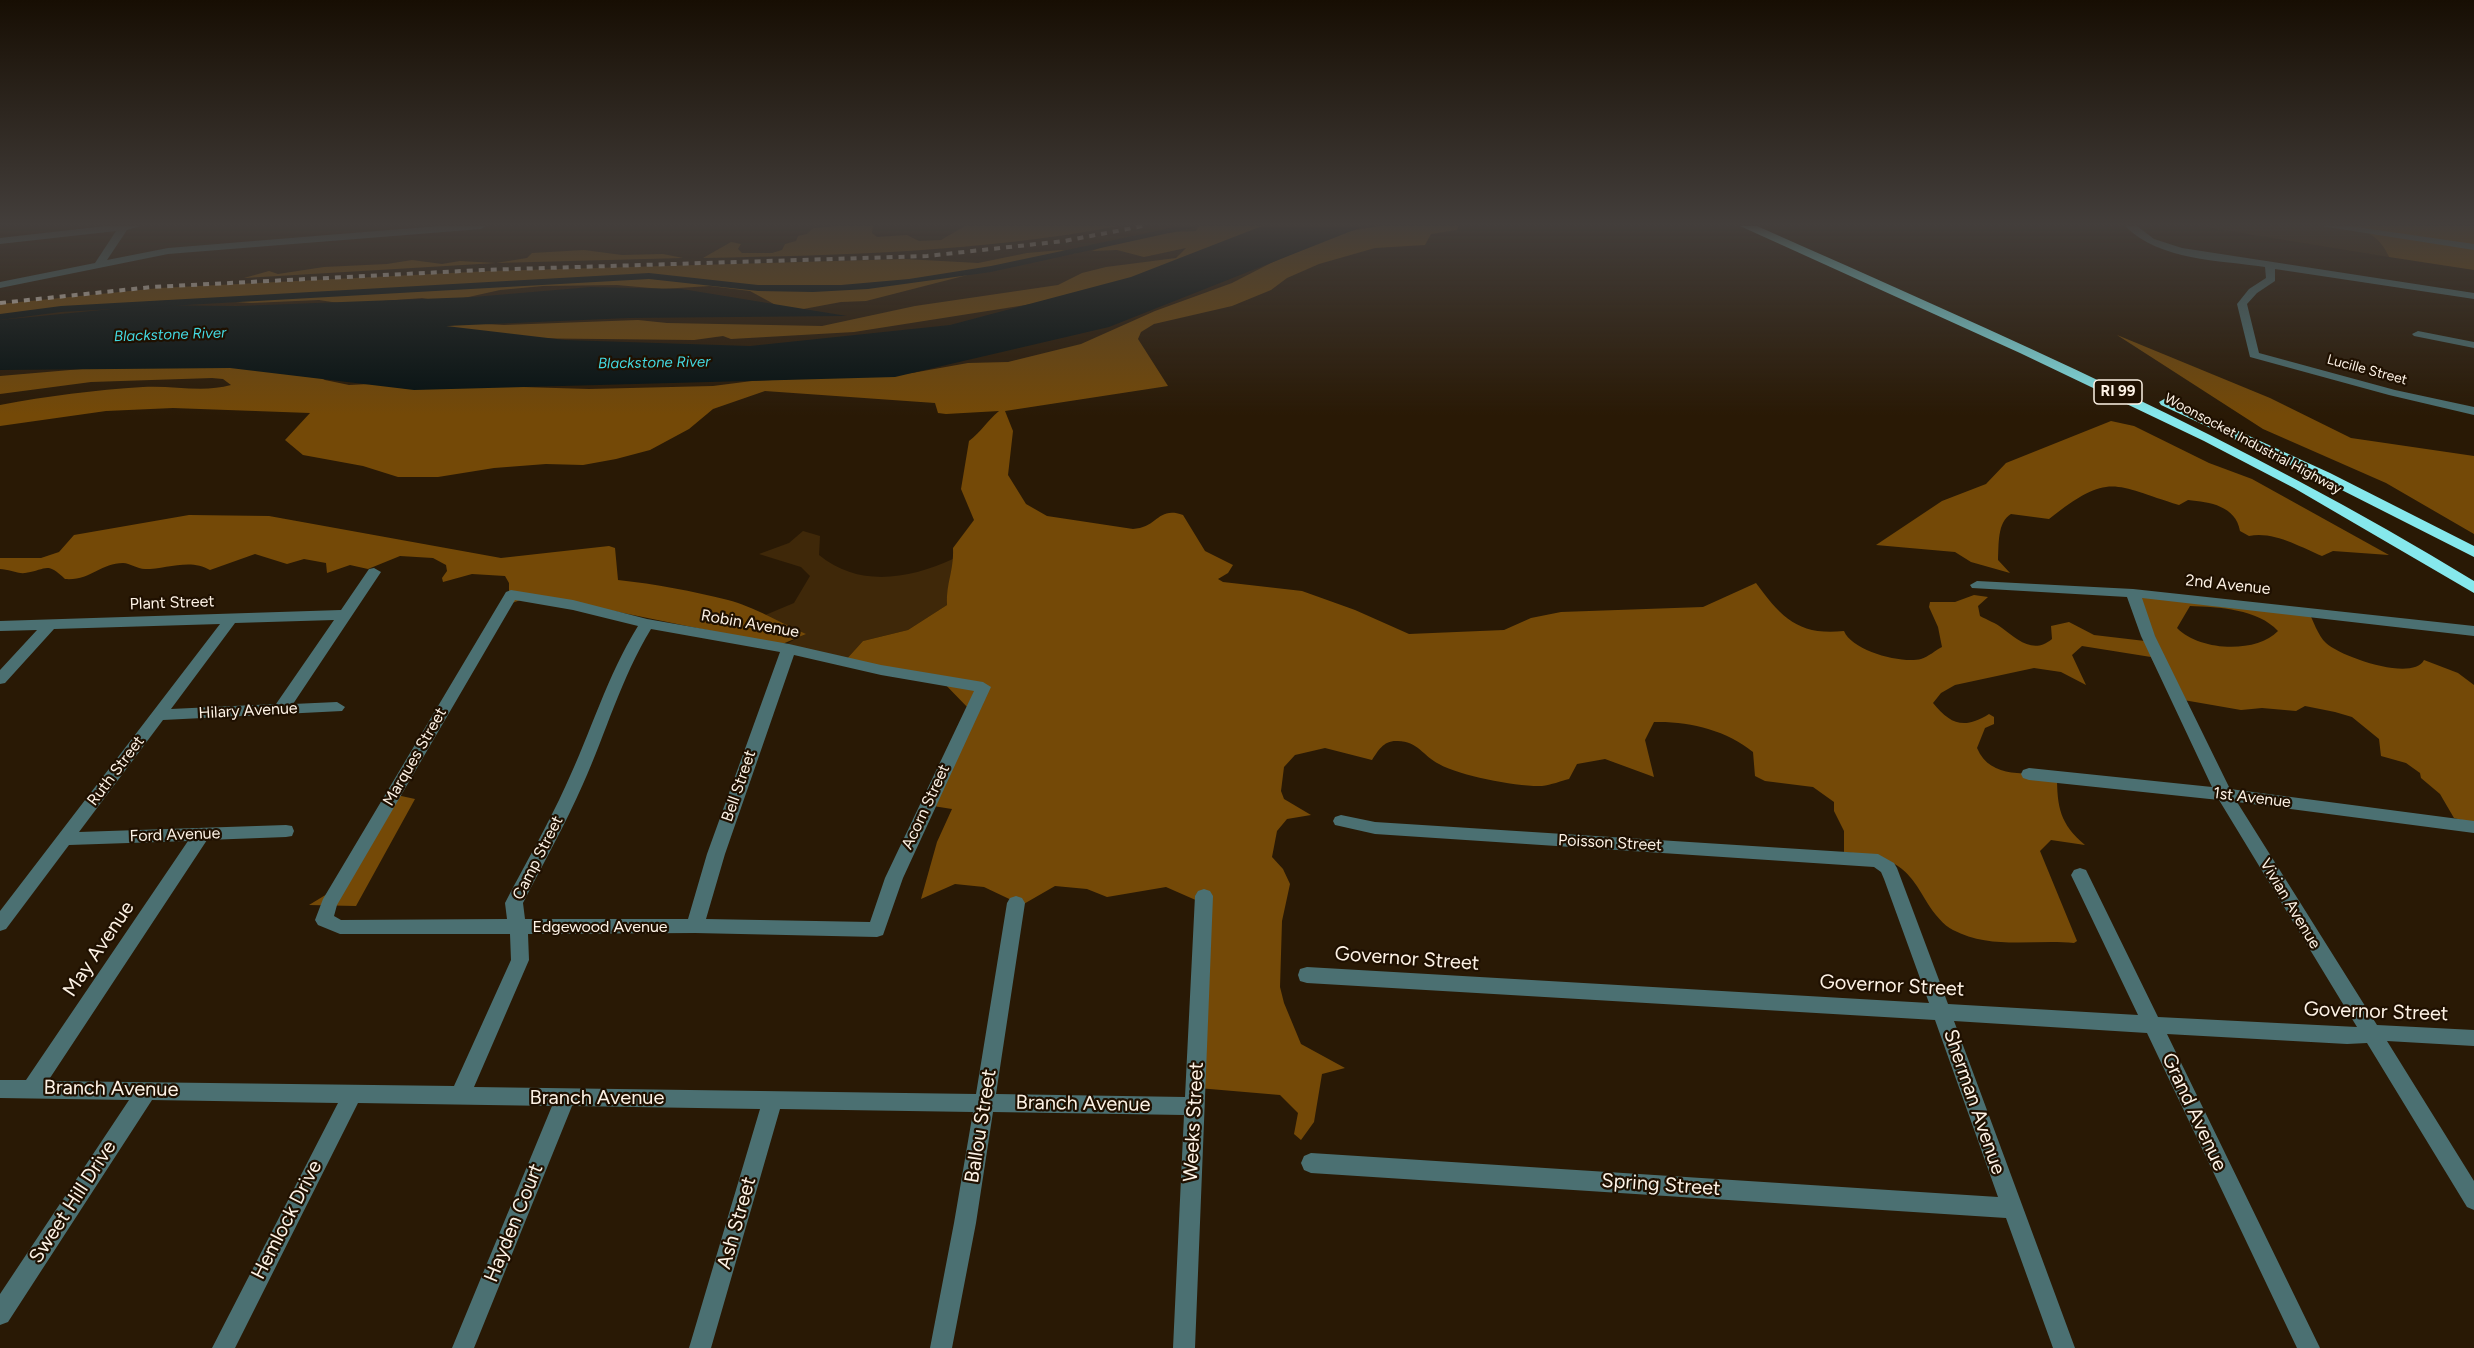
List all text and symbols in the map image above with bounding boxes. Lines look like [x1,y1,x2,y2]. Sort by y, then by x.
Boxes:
water label: Blackstone River [114,324,226,346]
street label: Lucille Street [2325,351,2409,389]
water label: Blackstone River [598,353,710,373]
road number: RI 99 [2094,380,2142,404]
street label: Woonsocket Industrial Highway [2162,390,2344,498]
street label: 2nd Avenue [2185,571,2271,599]
street label: Plant Street [129,592,215,614]
street label: Robin Avenue [699,606,801,642]
street label: Hilary Avenue [198,699,298,723]
street label: Marques Street [379,704,451,810]
street label: Ruth Street [83,732,149,810]
street label: Bell Street [718,748,760,824]
street label: Acorn Street [898,761,954,853]
street label: 1st Avenue [2212,784,2292,812]
street label: Camp Street [509,813,567,903]
street label: Ford Avenue [129,824,221,846]
street label: Poisson Street [1558,831,1662,855]
street label: Vivian Avenue [2256,855,2324,953]
street label: May Avenue [58,897,140,1001]
street label: Edgewood Avenue [532,917,668,937]
street label: Governor Street [1334,942,1480,976]
street label: Governor Street [1819,970,1965,1002]
street label: Governor Street [2303,997,2449,1027]
street label: Sherman Avenue [1938,1026,2010,1178]
street label: Grand Avenue [2156,1049,2232,1175]
street label: Weeks Street [1179,1061,1209,1183]
street label: Ballou Street [960,1067,1002,1185]
street label: Branch Avenue [43,1076,179,1102]
street label: Branch Avenue [530,1086,664,1110]
street label: Branch Avenue [1015,1091,1151,1117]
street label: Sweet Hill Drive [24,1136,122,1268]
street label: Hemlock Drive [247,1156,327,1284]
street label: Hayden Court [479,1160,549,1286]
street label: Spring Street [1601,1169,1721,1201]
street label: Ash Street [712,1174,762,1272]

